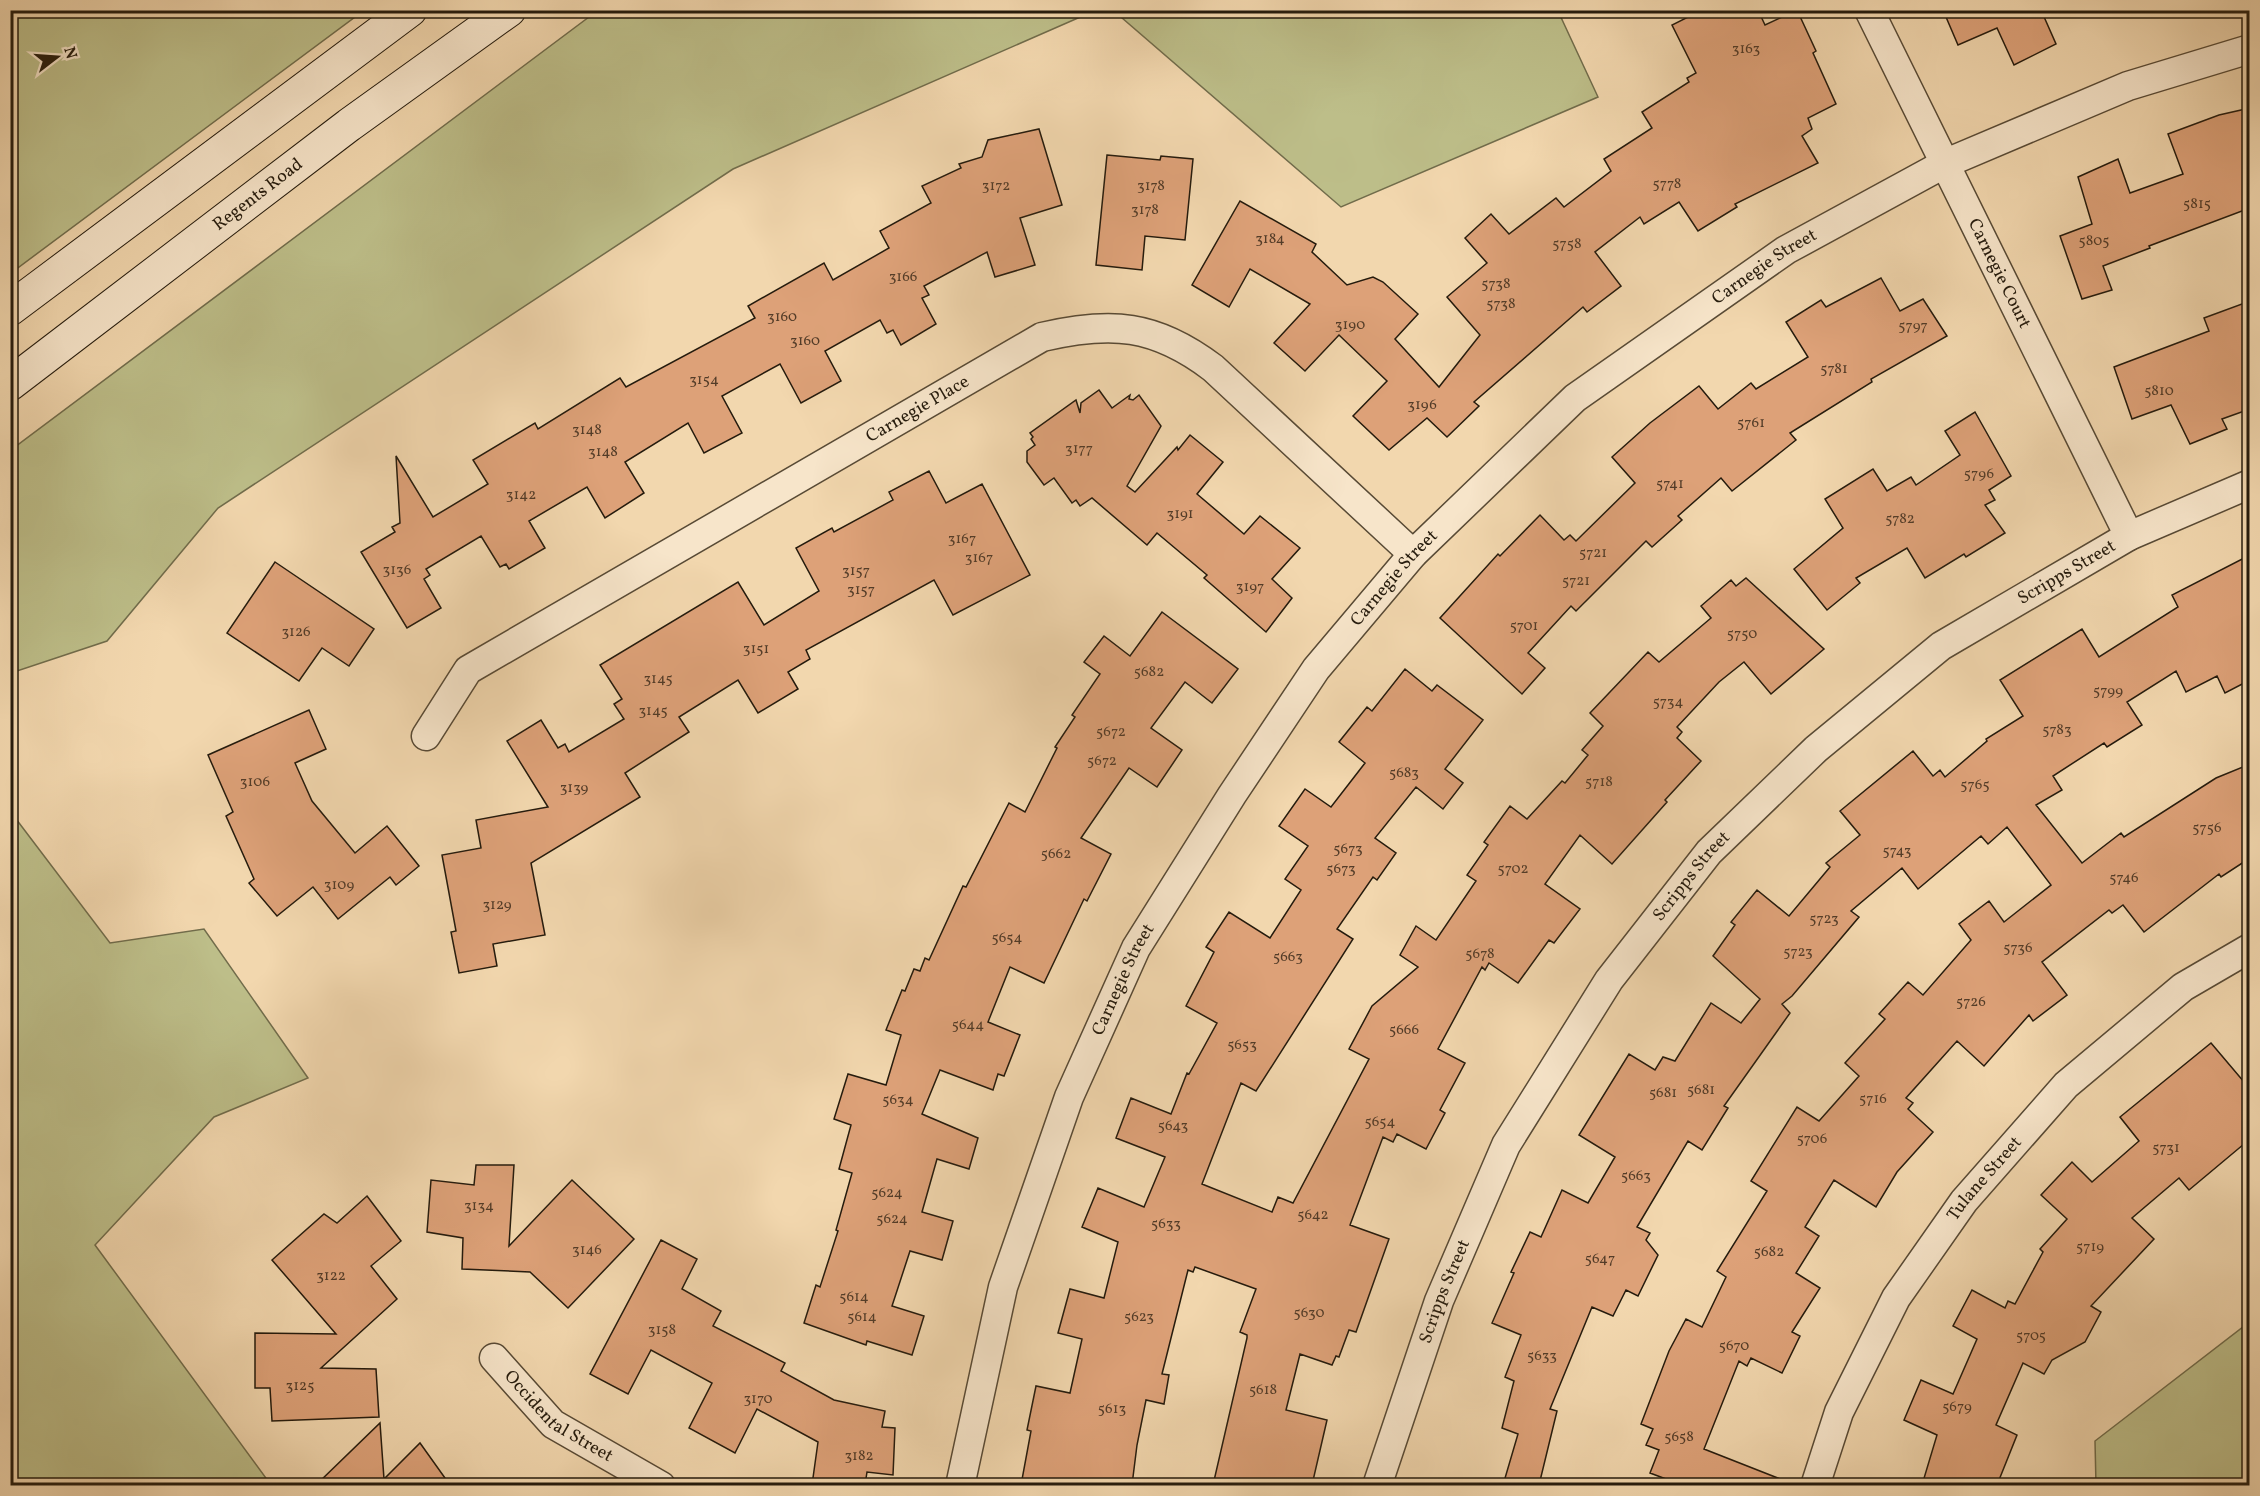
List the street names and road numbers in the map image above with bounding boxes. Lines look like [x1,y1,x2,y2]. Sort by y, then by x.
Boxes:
street label: Regents Road [208,152,308,237]
street label: Carnegie Court [1962,214,2037,333]
street label: Carnegie Street [1707,223,1821,311]
street label: Carnegie Place [861,369,974,449]
street label: Carnegie Street [1345,524,1443,632]
street label: Scripps Street [2013,534,2121,611]
street label: Scripps Street [1647,825,1736,927]
street label: Carnegie Street [1086,919,1161,1040]
street label: Tulane Street [1941,1131,2028,1226]
street label: Scripps Street [1413,1235,1477,1347]
street label: Occidental Street [498,1365,618,1468]

